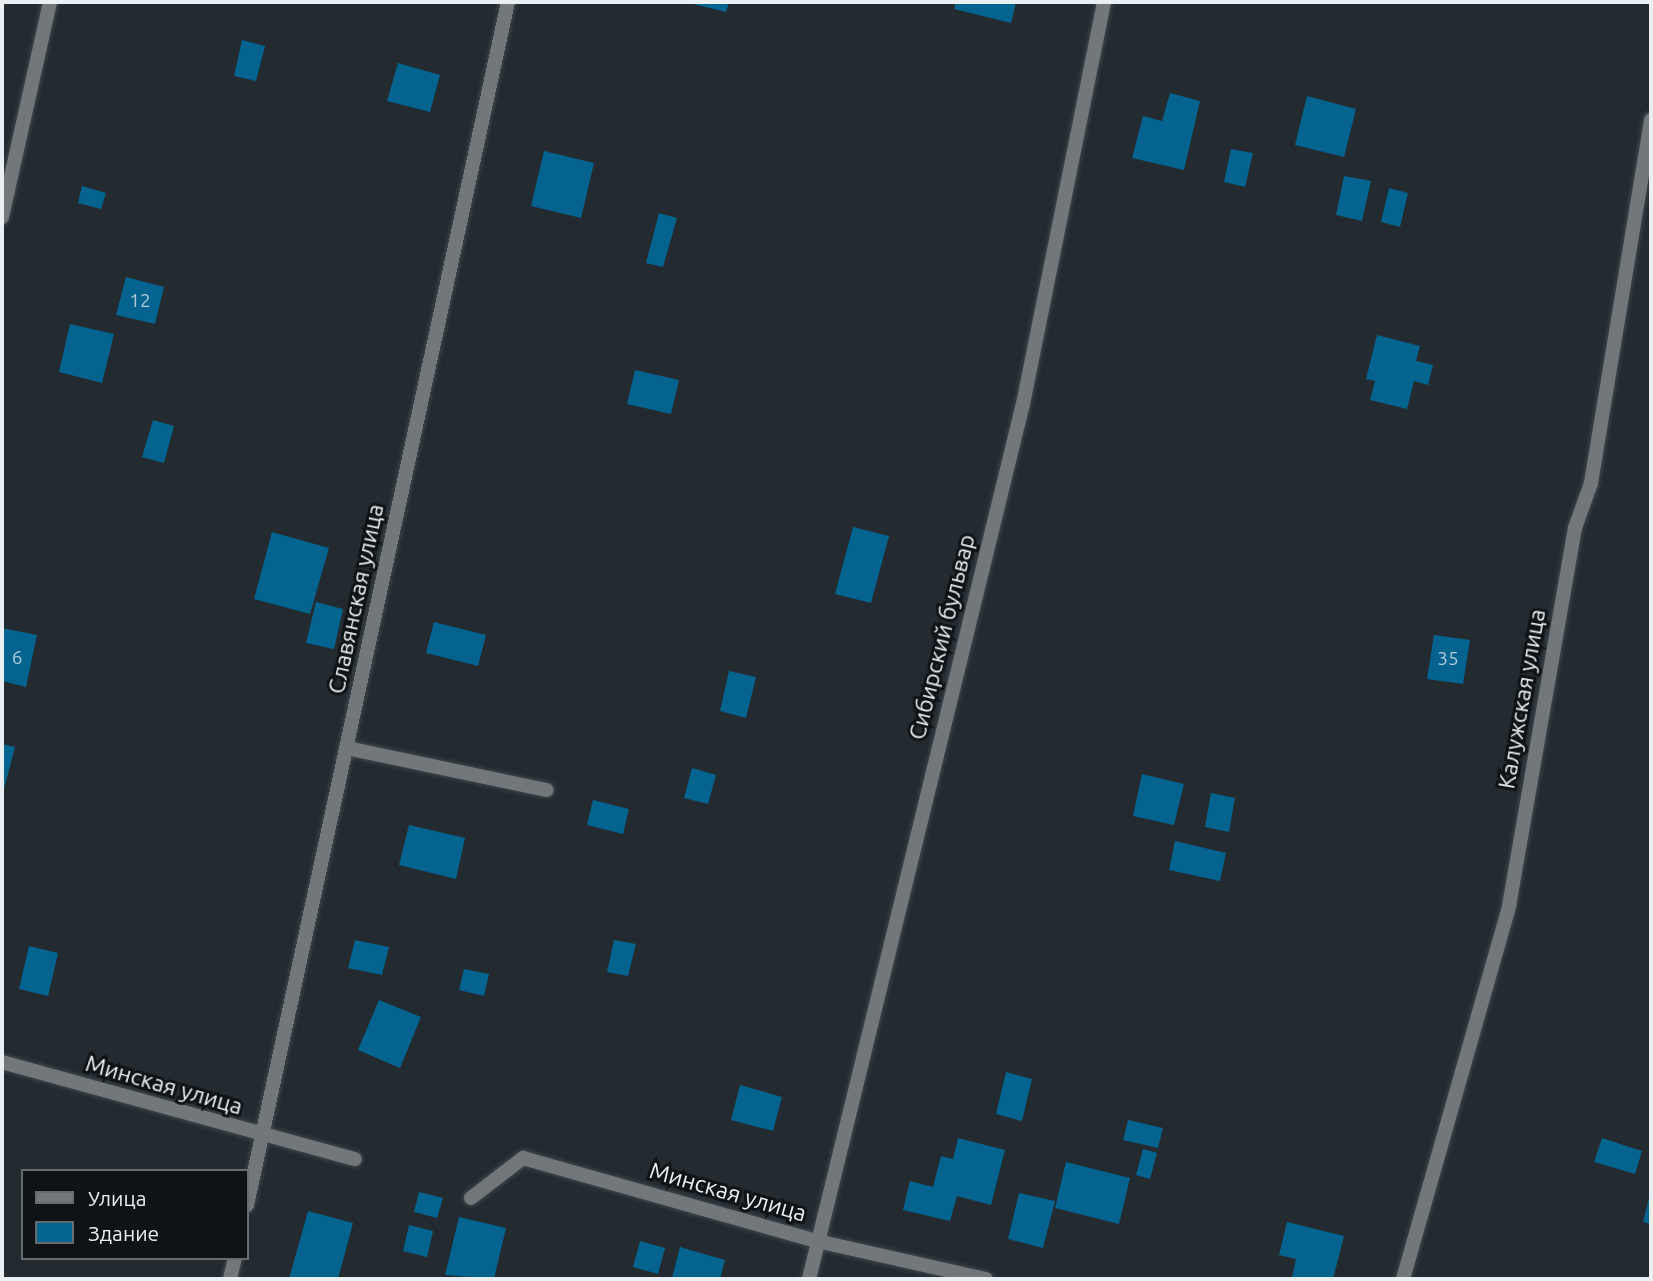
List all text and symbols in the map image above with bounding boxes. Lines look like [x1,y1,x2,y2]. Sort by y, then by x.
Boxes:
house number: 12 [129,290,151,312]
street label: Славянская улица [322,502,390,696]
street label: Сибирский бульвар [903,531,981,743]
street label: Калужская улица [1493,607,1551,791]
house number: 6 [12,647,22,669]
house number: 35 [1437,648,1459,670]
street label: Минская улица [82,1049,246,1121]
street label: Минская улица [646,1156,810,1228]
legend [21,1169,248,1260]
text: Улица [88,1186,146,1210]
text: Здание [88,1221,159,1245]

